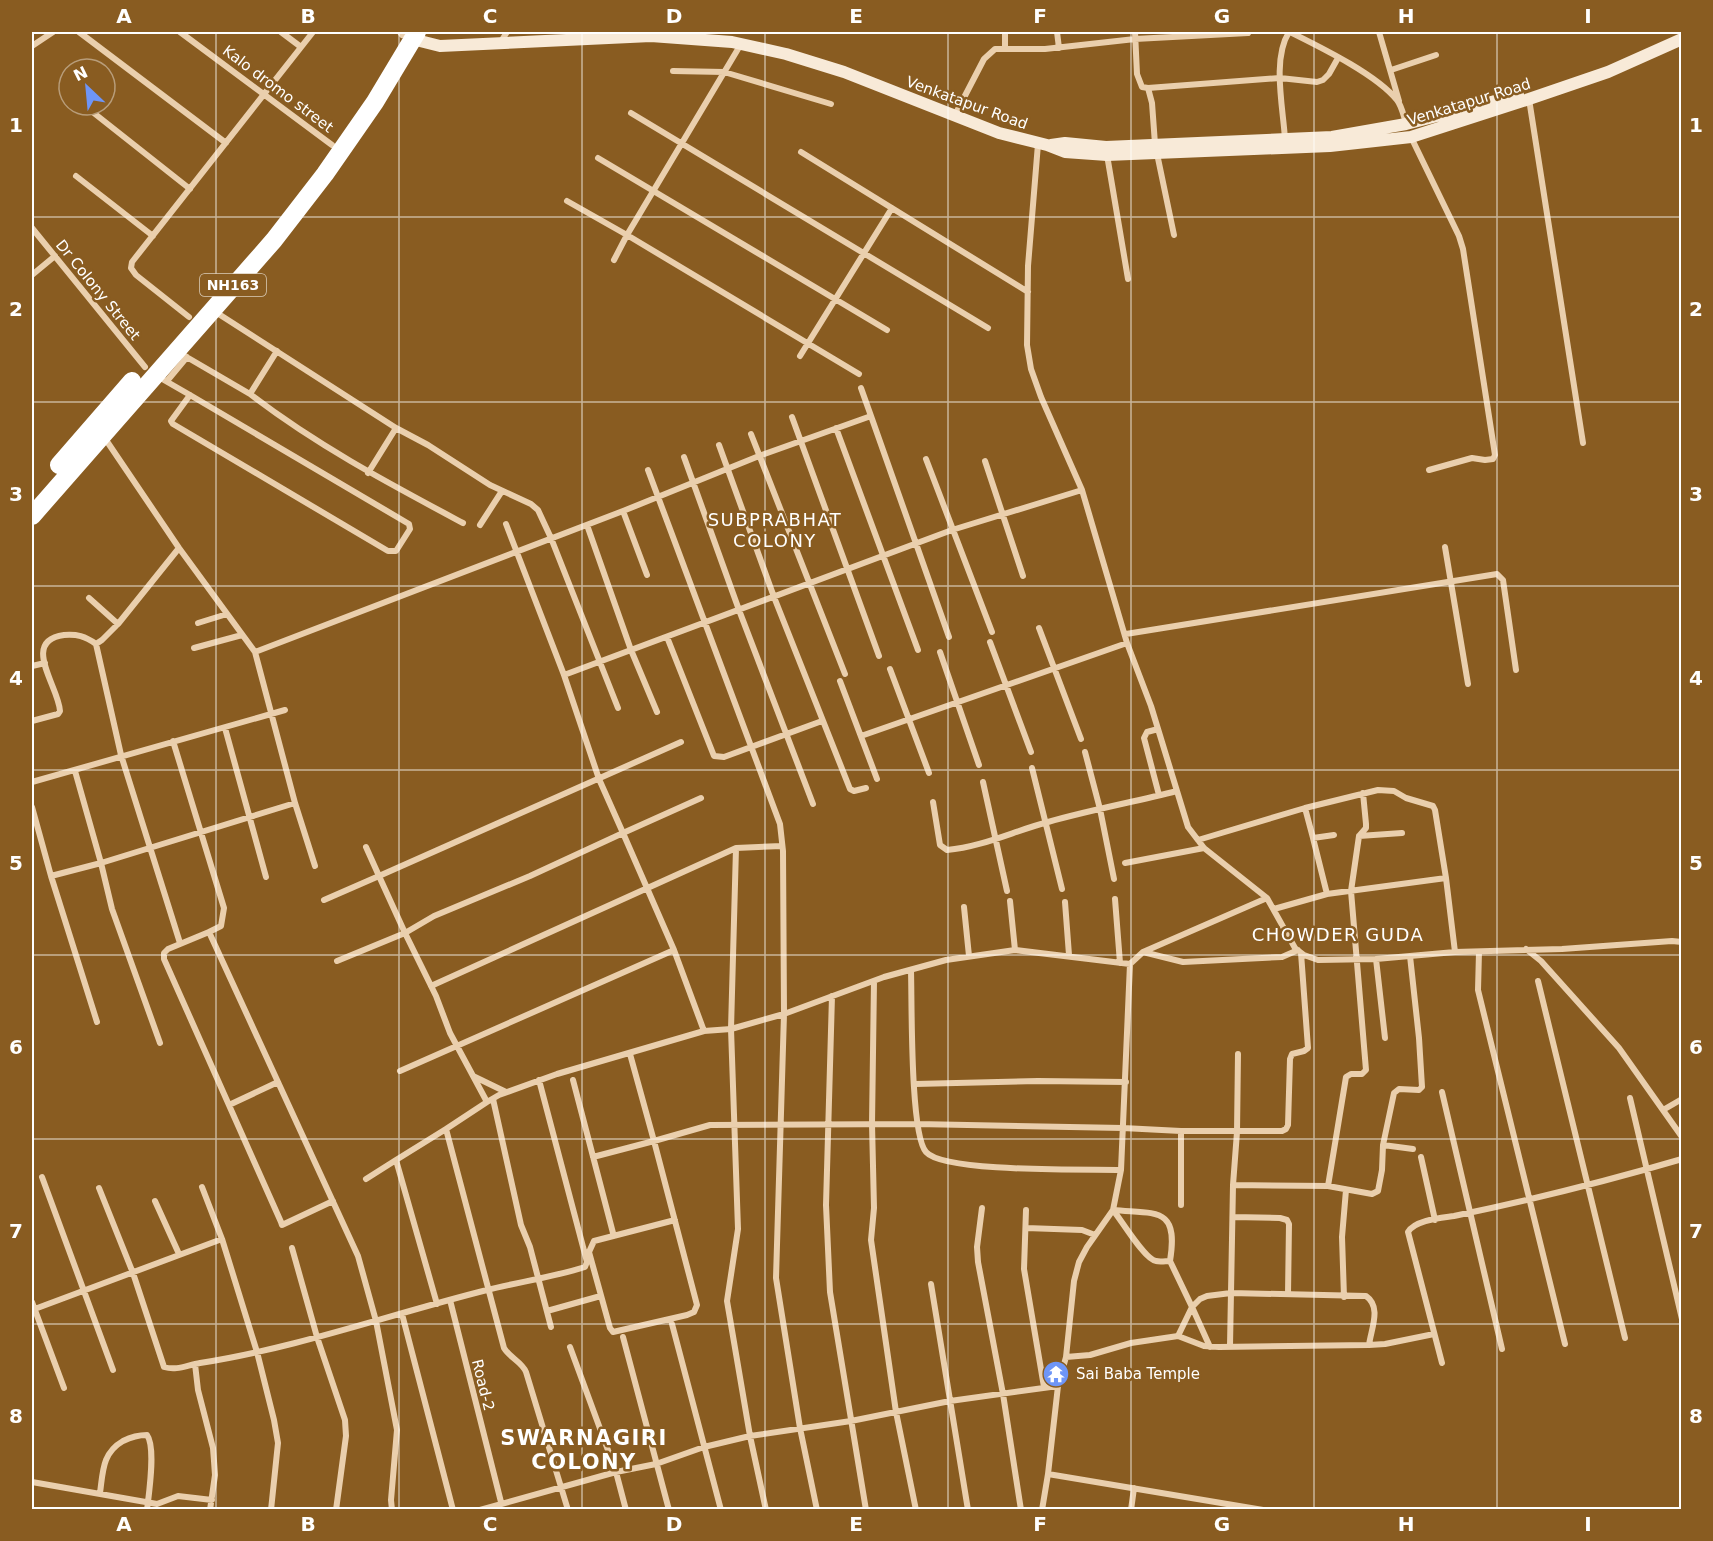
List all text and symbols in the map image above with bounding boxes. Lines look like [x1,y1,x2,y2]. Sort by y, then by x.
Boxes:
text: A [116,4,132,28]
text: B [300,4,316,28]
text: C [483,4,497,28]
text: D [666,4,682,28]
text: E [849,4,863,28]
text: F [1033,4,1047,28]
text: G [1214,4,1230,28]
text: H [1398,4,1414,28]
text: I [1584,4,1592,28]
street label: Kalo dromo street [219,42,337,137]
north arrow [57,57,117,117]
text: N [70,62,91,85]
street label: Venkatapur Road [904,73,1030,133]
street label: Venkatapur Road [1405,75,1533,129]
text: 1 [9,113,23,137]
text: 1 [1689,113,1703,137]
street label: Dr Colony Street [52,236,144,344]
road number: NH163 [200,274,266,296]
text: 2 [9,297,23,321]
text: 2 [1689,297,1703,321]
text: 3 [9,482,23,506]
text: 3 [1689,482,1703,506]
district label: SUBPRABHAT COLONY [708,509,842,551]
text: 4 [9,666,23,690]
text: 4 [1689,666,1703,690]
text: 5 [9,851,23,875]
text: 5 [1689,851,1703,875]
district label: CHOWDER GUDA [1252,924,1424,945]
text: 6 [9,1035,23,1059]
text: 6 [1689,1035,1703,1059]
text: 7 [9,1219,23,1243]
text: 7 [1689,1219,1703,1243]
street label: Road-2 [468,1357,498,1413]
temple icon: Sai Baba Temple [1041,1359,1071,1389]
place label: Sai Baba Temple [1076,1365,1200,1383]
text: 8 [9,1404,23,1428]
text: 8 [1689,1404,1703,1428]
district label: SWARNAGIRI COLONY [500,1426,668,1474]
text: A [116,1512,132,1536]
text: B [300,1512,316,1536]
text: C [483,1512,497,1536]
text: D [666,1512,682,1536]
text: E [849,1512,863,1536]
text: F [1033,1512,1047,1536]
text: G [1214,1512,1230,1536]
text: H [1398,1512,1414,1536]
text: I [1584,1512,1592,1536]

